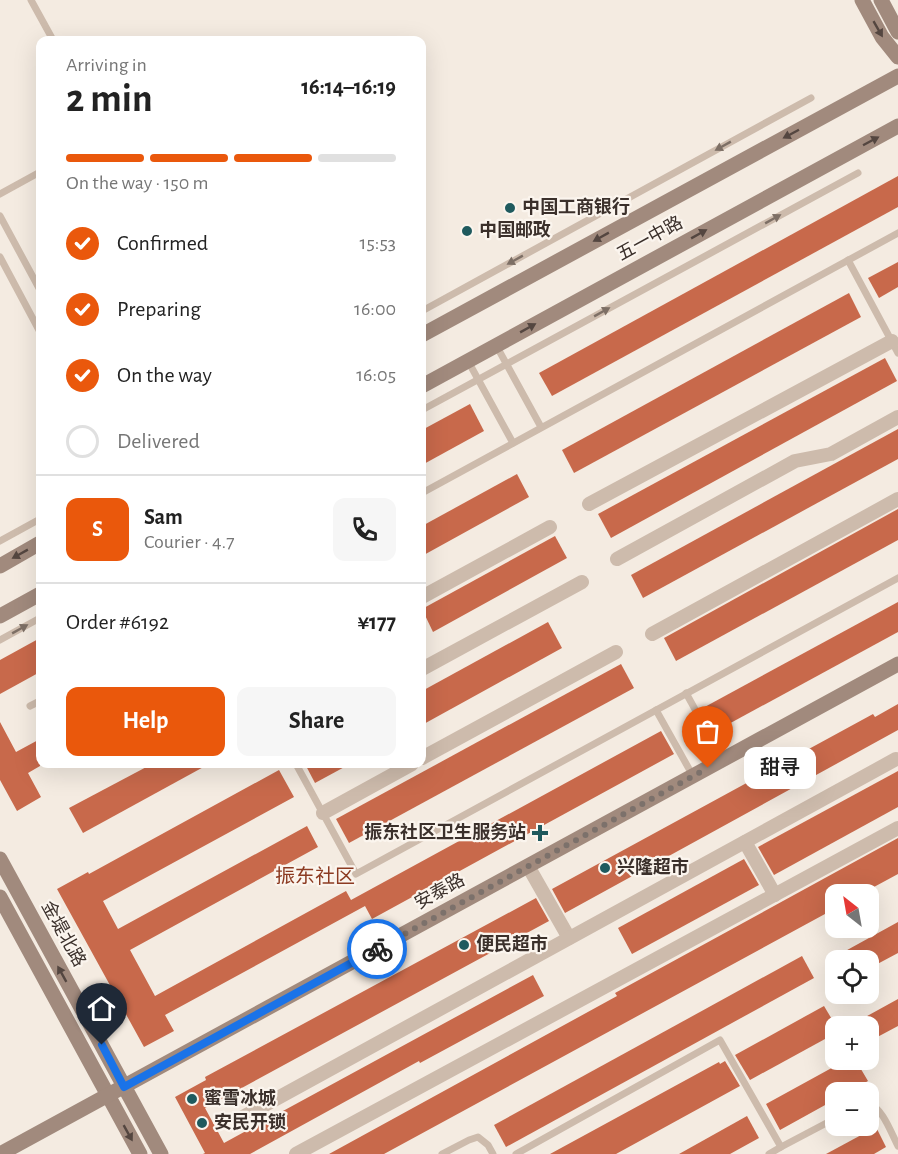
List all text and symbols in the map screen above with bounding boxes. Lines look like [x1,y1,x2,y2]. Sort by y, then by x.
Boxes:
one-way arrow [873,21,883,38]
text: Arriving in [66,55,147,75]
text: 16:14–16:19 [301,76,396,98]
text: 2 min [66,80,153,119]
one-way arrow [782,129,799,139]
one-way arrow [862,136,879,146]
one-way arrow [714,141,731,151]
text: On the way · 150 m [66,173,209,193]
place label: 中国工商银行 [522,196,630,217]
marker: 中国工商银行 [503,201,517,215]
street label: 五一中路 [613,212,686,264]
one-way arrow [765,214,782,224]
place label: 中国邮政 [479,219,551,240]
marker: 中国邮政 [460,224,474,238]
icon: check [66,227,99,260]
one-way arrow [691,229,708,239]
text: Confirmed [117,232,208,254]
one-way arrow [593,232,610,242]
text: 15:53 [360,233,396,253]
one-way arrow [506,255,523,265]
icon: check [66,293,99,326]
text: Preparing [117,298,201,320]
text: 16:00 [354,299,396,319]
one-way arrow [594,307,611,317]
one-way arrow [520,323,537,333]
icon: check [66,359,99,392]
text: On the way [117,364,212,386]
text: 16:05 [356,365,396,385]
text: Delivered [117,430,200,452]
button: phone [333,498,396,561]
text: Sam [144,506,183,528]
text: S [92,518,103,540]
text: Courier · 4.7 [144,532,235,552]
one-way arrow [12,549,28,560]
text: Order #6192 [66,611,169,633]
text: ¥177 [357,611,396,633]
one-way arrow [12,624,29,634]
button: Help [66,687,225,756]
button: Share [237,687,396,756]
pin [682,706,733,768]
icon: bag [691,715,724,748]
callout: 甜寻 [744,747,816,789]
text: 甜寻 [760,758,800,778]
place label: 振东社区卫生服务站 [364,822,526,842]
marker: 振东社区卫生服务站 [531,824,549,842]
place label: 兴隆超市 [617,857,689,877]
marker: 兴隆超市 [598,861,612,875]
district label: 振东社区 [275,866,355,887]
street label: 安泰路 [411,869,468,913]
north arrow [825,884,879,938]
map controls [825,884,879,1136]
street label: 金堤北路 [38,897,90,970]
courier [347,919,407,979]
icon: bike [361,933,394,966]
place label: 便民超市 [476,934,548,954]
marker: 便民超市 [457,938,471,952]
button: locate [825,950,879,1004]
one-way arrow [57,965,67,982]
pin [76,983,127,1045]
icon: home [85,992,118,1025]
button: + [825,1016,879,1070]
button: − [825,1082,879,1136]
place label: 蜜雪冰城 [204,1088,276,1108]
marker: 蜜雪冰城 [185,1092,199,1106]
place label: 安民开锁 [214,1112,286,1132]
marker: 安民开锁 [195,1116,209,1130]
one-way arrow [123,1125,133,1142]

